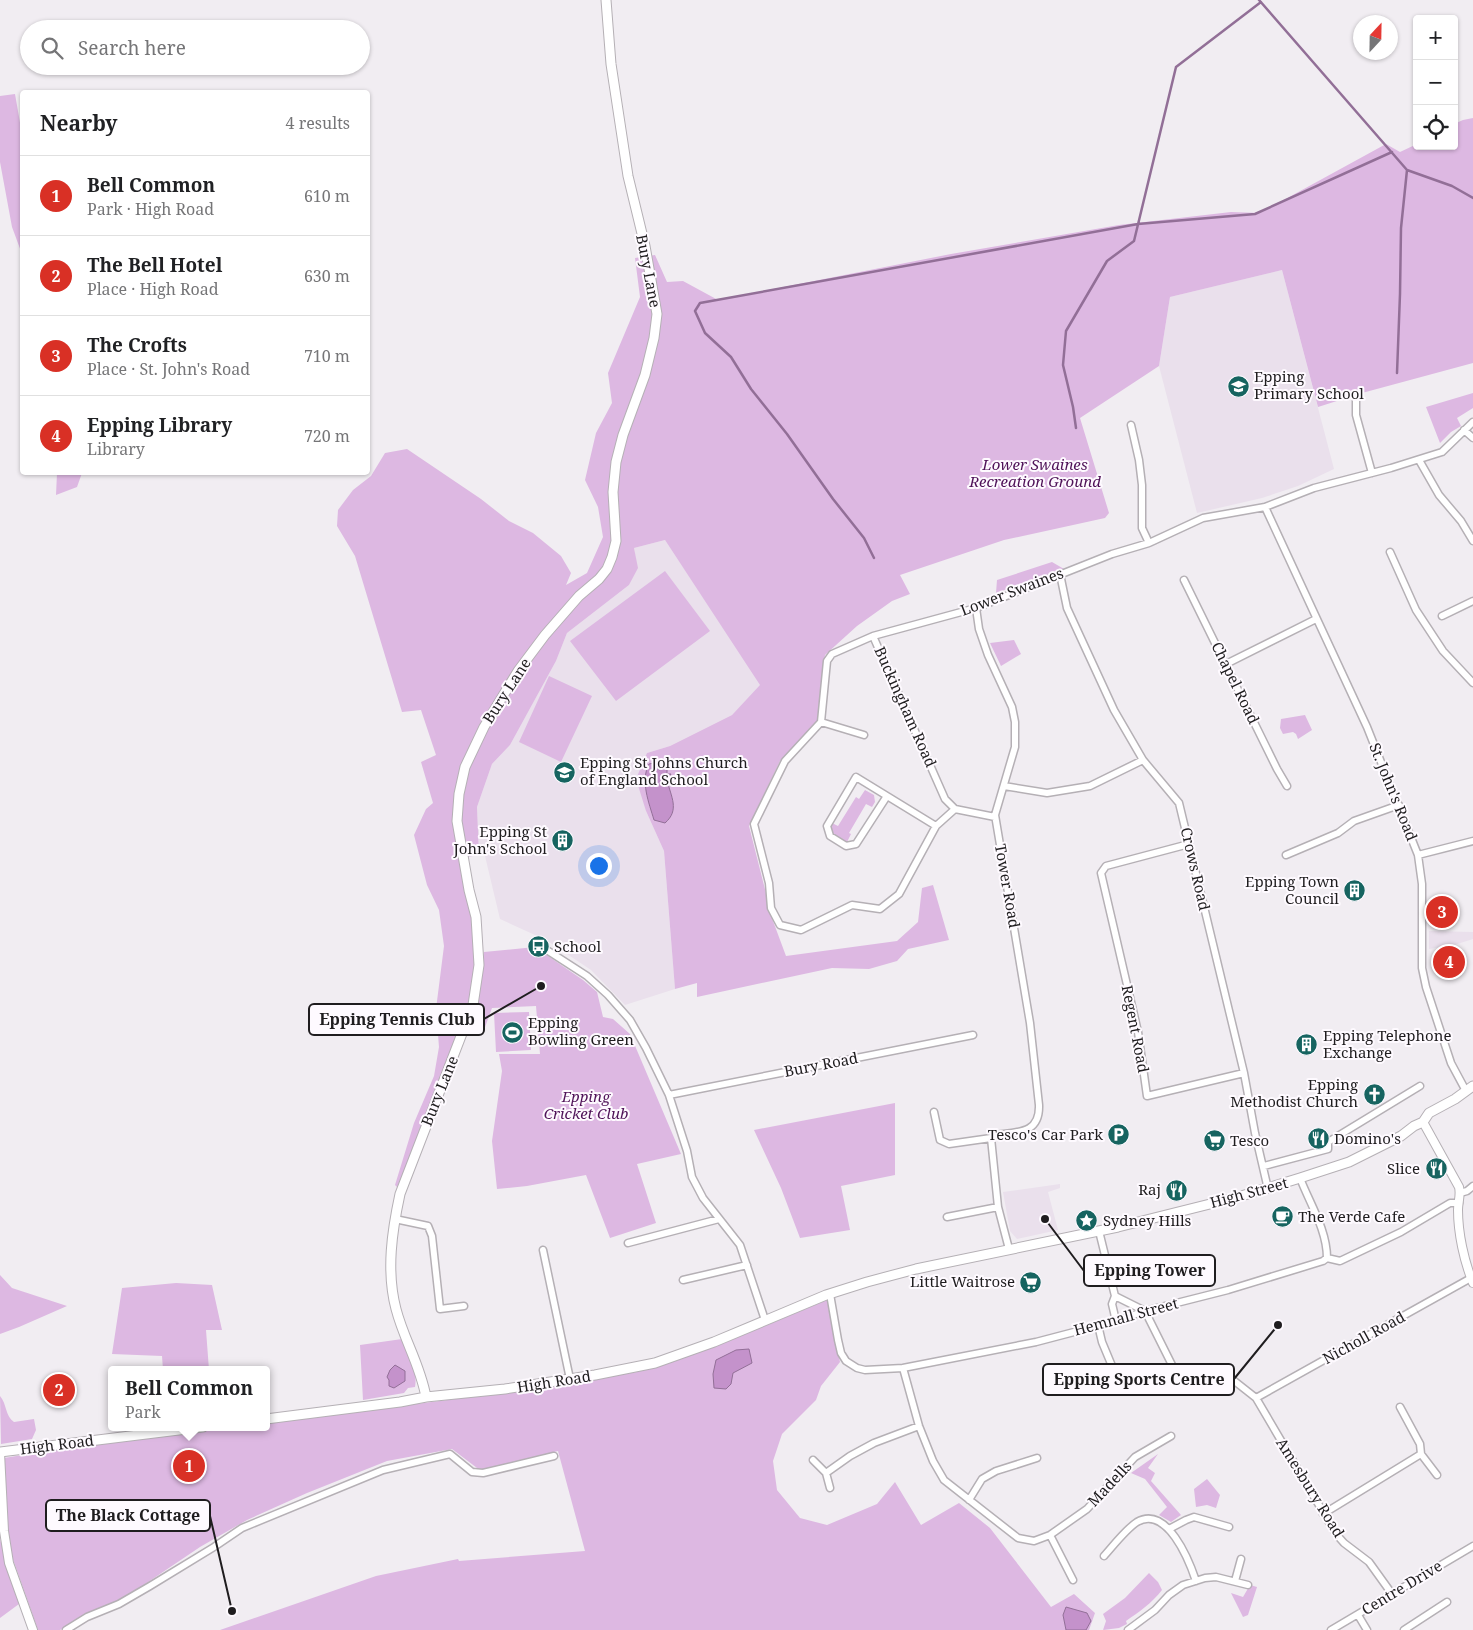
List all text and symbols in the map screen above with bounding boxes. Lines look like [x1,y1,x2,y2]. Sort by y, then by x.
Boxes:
north arrow [1353,15,1398,60]
map controls [1413,15,1458,150]
button: + [1413,15,1458,60]
search box [20,20,370,75]
icon: search [38,34,66,62]
text: Search here [78,35,186,61]
button: − [1413,60,1458,105]
button: locate [1413,105,1458,150]
text: Nearby [40,109,118,137]
text: 4 results [286,112,350,134]
text: Bell Common [87,172,215,198]
text: 1 [51,185,61,207]
text: 610 m [304,185,350,207]
text: Park · High Road [87,198,214,220]
street label: Bury Lane [632,232,666,309]
text: The Bell Hotel [87,252,222,278]
text: 2 [51,265,61,287]
text: 630 m [304,265,350,287]
text: Place · High Road [87,278,219,300]
text: The Crofts [87,332,187,358]
text: 3 [51,345,61,367]
text: 710 m [304,345,350,367]
text: Place · St. John's Road [87,358,250,380]
place label: Epping Primary School [1254,366,1364,403]
school or university icon: Epping Primary School [1226,374,1250,398]
text: Epping Library [87,412,232,438]
text: 4 [51,425,61,447]
text: 720 m [304,425,350,447]
text: Library [87,438,145,460]
park label: Lower Swaines Recreation Ground [968,454,1101,491]
street label: Lower Swaines [957,562,1066,620]
street label: Chapel Road [1207,638,1264,727]
street label: Buckingham Road [870,643,942,770]
street label: Bury Lane [478,654,535,727]
street label: St. John's Road [1365,740,1423,844]
place label: Epping St Johns Church of England School [580,752,748,789]
school or university icon: Epping St Johns Church of England School [552,760,576,784]
place label: Epping St John's School [452,821,547,858]
street label: Crows Road [1177,825,1215,912]
building icon: Epping St John's School [551,829,575,853]
street label: Tower Road [991,842,1025,930]
your location [586,853,612,879]
place label: Epping Town Council [1245,871,1339,908]
building icon: Epping Town Council [1343,879,1367,903]
pin: 3 [1426,893,1458,931]
bus stop icon: School [526,935,550,959]
place label: School [554,936,601,956]
pin: 4 [1433,943,1465,981]
street label: Regent Road [1118,983,1154,1074]
callout: Epping Tennis Club [309,1004,484,1035]
text: Epping Tennis Club [319,1008,475,1030]
place label: Epping Bowling Green [528,1012,634,1049]
sports icon: Epping Bowling Green [500,1020,524,1044]
place label: Epping Telephone Exchange [1323,1025,1451,1062]
building icon: Epping Telephone Exchange [1295,1033,1319,1057]
street label: Bury Road [782,1047,859,1081]
street label: Bury Lane [416,1052,462,1129]
place label: Epping Methodist Church [1230,1074,1358,1111]
church icon: Epping Methodist Church [1362,1082,1386,1106]
park label: Epping Cricket Club [544,1086,628,1123]
parking icon: Tesco's Car Park [1107,1123,1131,1147]
place label: Tesco's Car Park [988,1124,1103,1144]
restaurant icon: Domino's [1306,1127,1330,1151]
place label: Domino's [1334,1128,1401,1148]
supermarket icon: Tesco [1202,1129,1226,1153]
place label: Tesco [1230,1130,1269,1150]
restaurant icon: Slice [1424,1157,1448,1181]
place label: Slice [1387,1158,1420,1178]
street label: High Street [1208,1172,1290,1212]
restaurant icon: Raj [1165,1178,1189,1202]
place label: Raj [1138,1179,1161,1199]
cafe icon: The Verde Cafe [1270,1205,1294,1229]
place label: The Verde Cafe [1298,1206,1405,1226]
place icon: Sydney Hills [1075,1209,1099,1233]
place label: Sydney Hills [1103,1210,1192,1230]
callout: Epping Tower [1084,1255,1215,1286]
text: Epping Tower [1094,1259,1206,1281]
supermarket icon: Little Waitrose [1019,1270,1043,1294]
place label: Little Waitrose [910,1271,1015,1291]
street label: Hemnall Street [1071,1292,1180,1340]
street label: Nicholl Road [1319,1306,1408,1368]
callout: Epping Sports Centre [1043,1364,1234,1395]
street label: High Road [516,1365,592,1397]
popup [108,1366,270,1431]
text: Epping Sports Centre [1053,1368,1225,1390]
pin: 2 [43,1371,75,1409]
text: Bell Common [125,1375,253,1401]
text: Park [125,1401,161,1423]
street label: High Road [19,1430,95,1458]
street label: Amesbury Road [1272,1434,1350,1541]
pin: 1 [173,1447,205,1485]
street label: Madells [1083,1456,1136,1511]
callout: The Black Cottage [46,1500,210,1531]
text: The Black Cottage [56,1504,200,1526]
street label: Centre Drive [1357,1555,1445,1619]

